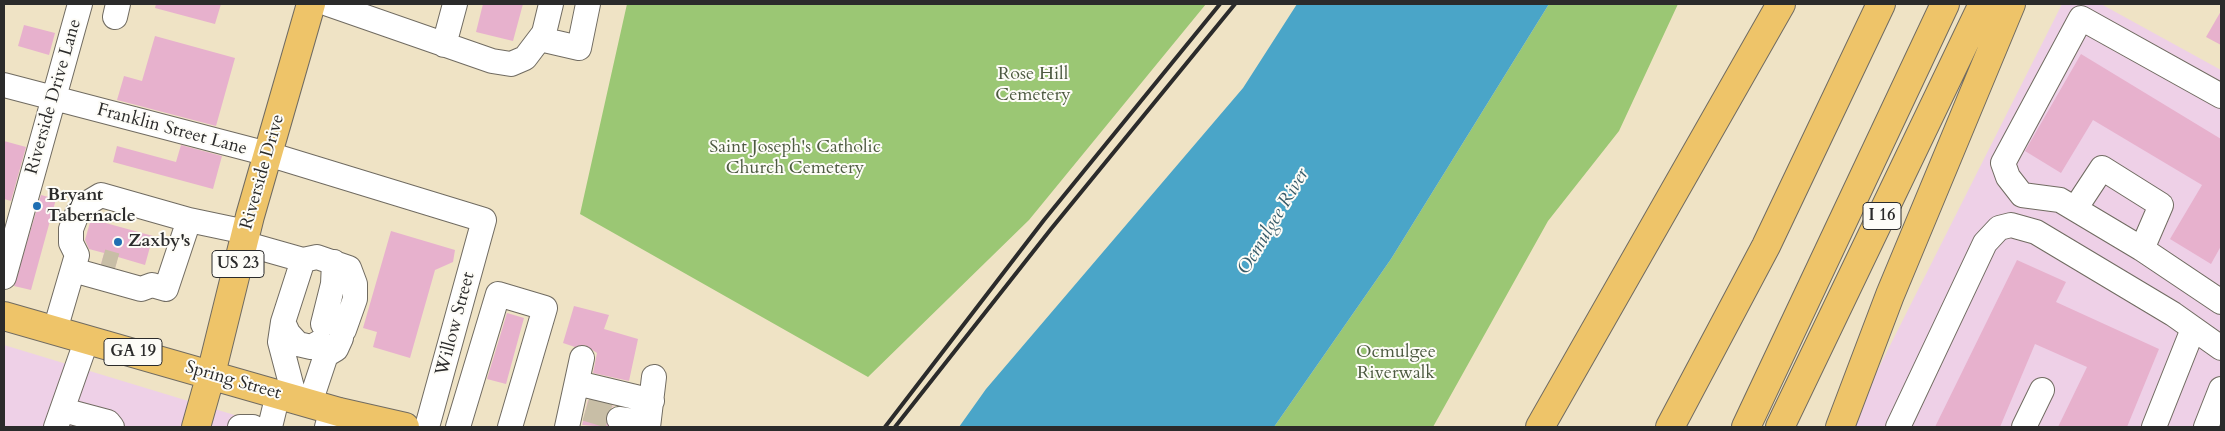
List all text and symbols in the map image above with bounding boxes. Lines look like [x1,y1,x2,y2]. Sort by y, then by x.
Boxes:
street label: Riverside Drive Lane [22,17,86,177]
park label: Rose Hill Cemetery [995,64,1071,106]
street label: Franklin Street Lane [95,100,249,160]
street label: Riverside Drive [236,112,290,232]
park label: Saint Joseph's Catholic Church Cemetery [709,137,881,180]
water label: Ocmulgee River [1233,165,1315,279]
place label: Bryant Tabernacle [47,185,136,228]
marker: Bryant Tabernacle [31,200,43,212]
road number: I 16 [1863,202,1901,230]
place label: Zaxby's [128,231,190,253]
marker: Zaxby's [112,236,124,248]
road number: US 23 [212,250,264,278]
street label: Willow Street [432,270,480,378]
road number: GA 19 [104,338,162,366]
park label: Ocmulgee Riverwalk [1356,342,1436,384]
street label: Spring Street [183,357,283,405]

